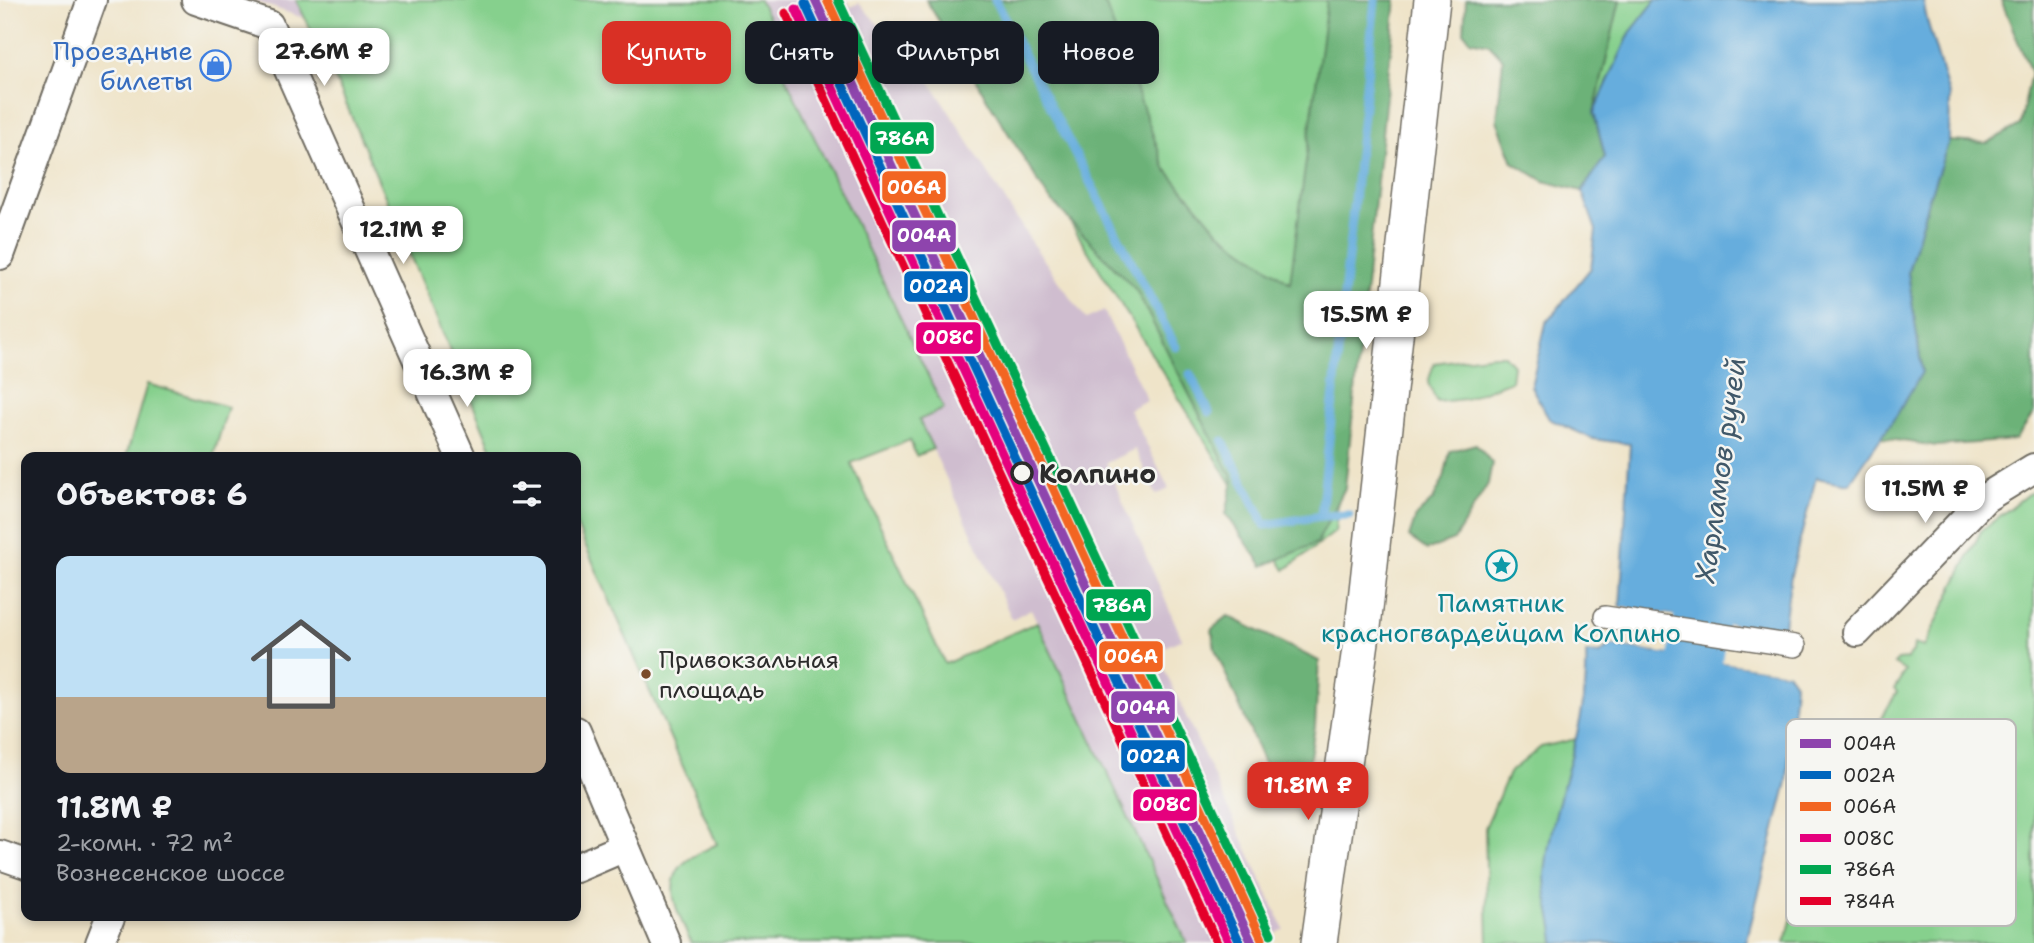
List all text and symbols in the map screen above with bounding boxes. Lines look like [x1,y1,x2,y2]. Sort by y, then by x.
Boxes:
chip: Купить [602,21,731,84]
chip: Снять [745,21,858,84]
chip: Фильтры [872,21,1024,84]
chip: Новое [1038,21,1159,84]
pin: 27.6M ₽ [259,28,389,88]
place label: Проездные билеты [53,33,193,98]
text: 27.6M ₽ [275,36,373,66]
shop icon: Проездные билеты [199,48,233,82]
line badge: 786А [869,121,935,155]
text: 786А [875,126,929,151]
line badge: 006А [881,170,947,204]
text: 006А [887,175,941,200]
pin: 12.1M ₽ [338,206,468,266]
text: 12.1M ₽ [359,214,447,244]
line badge: 004А [891,219,957,253]
text: 004А [897,223,951,248]
line badge: 002А [903,270,969,303]
text: 002А [909,274,963,299]
pin: 15.5M ₽ [1301,292,1431,351]
text: 15.5M ₽ [1320,299,1412,329]
line badge: 008С [915,321,982,355]
text: 008С [922,325,974,350]
pin: 16.3M ₽ [402,350,532,409]
water label: Харламов ручей [1685,355,1755,586]
text: 16.3M ₽ [419,357,515,387]
place label: Колпино [1039,456,1156,491]
marker: Колпино [1011,462,1033,484]
pin: 11.5M ₽ [1860,466,1990,525]
text: 11.5M ₽ [1881,473,1969,503]
text: Объектов: 6 [56,474,248,515]
icon: filters [508,475,546,513]
place icon: Памятник красногвардейцам Колпино [1484,549,1518,583]
place label: Памятник красногвардейцам Колпино [1321,585,1681,650]
line badge: 786А [1085,588,1152,622]
text: 786А [1092,593,1146,618]
icon: home [238,601,364,727]
line badge: 006А [1098,640,1164,673]
place label: Привокзальная площадь [659,644,839,706]
text: 006А [1104,644,1158,669]
marker: Привокзальная площадь [639,667,653,681]
line badge: 004А [1110,690,1176,724]
text: 004А [1116,695,1170,720]
legend [1786,719,2016,926]
text: 004А [1843,731,1896,756]
line badge: 002А [1120,739,1186,773]
text: 002А [1126,744,1180,769]
pin: 11.8M ₽ [1243,762,1373,822]
text: 002А [1843,763,1896,788]
text: 11.8M ₽ [1263,770,1353,800]
text: 11.8M ₽ [56,787,172,828]
line badge: 008С [1132,788,1198,822]
text: 008С [1139,792,1191,817]
text: 006А [1843,794,1896,819]
text: 008С [1843,826,1894,851]
text: 2-комн. · 72 m² [56,828,233,858]
text: 786А [1843,857,1896,882]
text: Вознесенское шоссе [56,858,286,888]
text: 784А [1843,889,1895,914]

